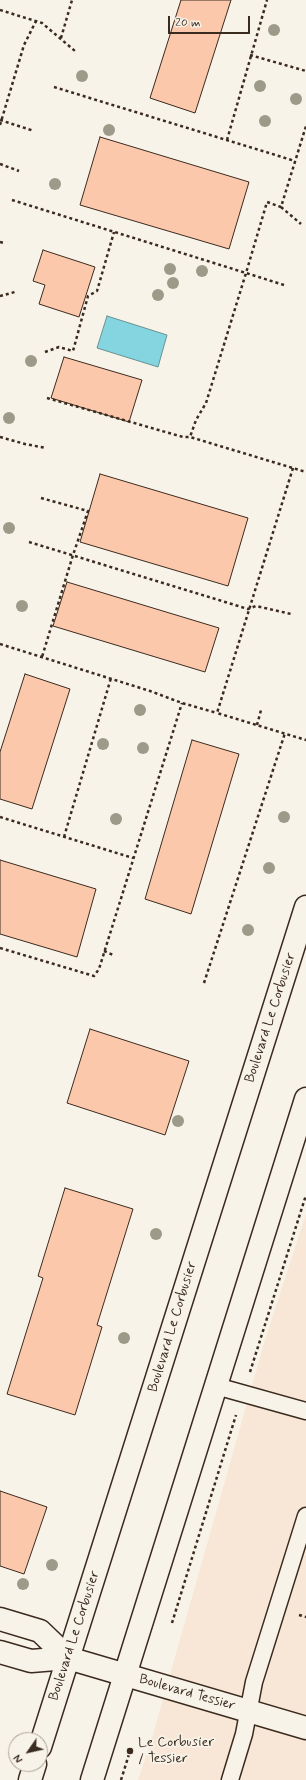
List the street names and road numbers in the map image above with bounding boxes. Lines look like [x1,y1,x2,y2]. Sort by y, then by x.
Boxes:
street label: Boulevard Le Corbusier [242,951,300,1085]
street label: Boulevard Le Corbusier [145,1260,201,1394]
street label: Boulevard Le Corbusier [46,1569,104,1703]
street label: Boulevard Tessier [137,1671,237,1715]

